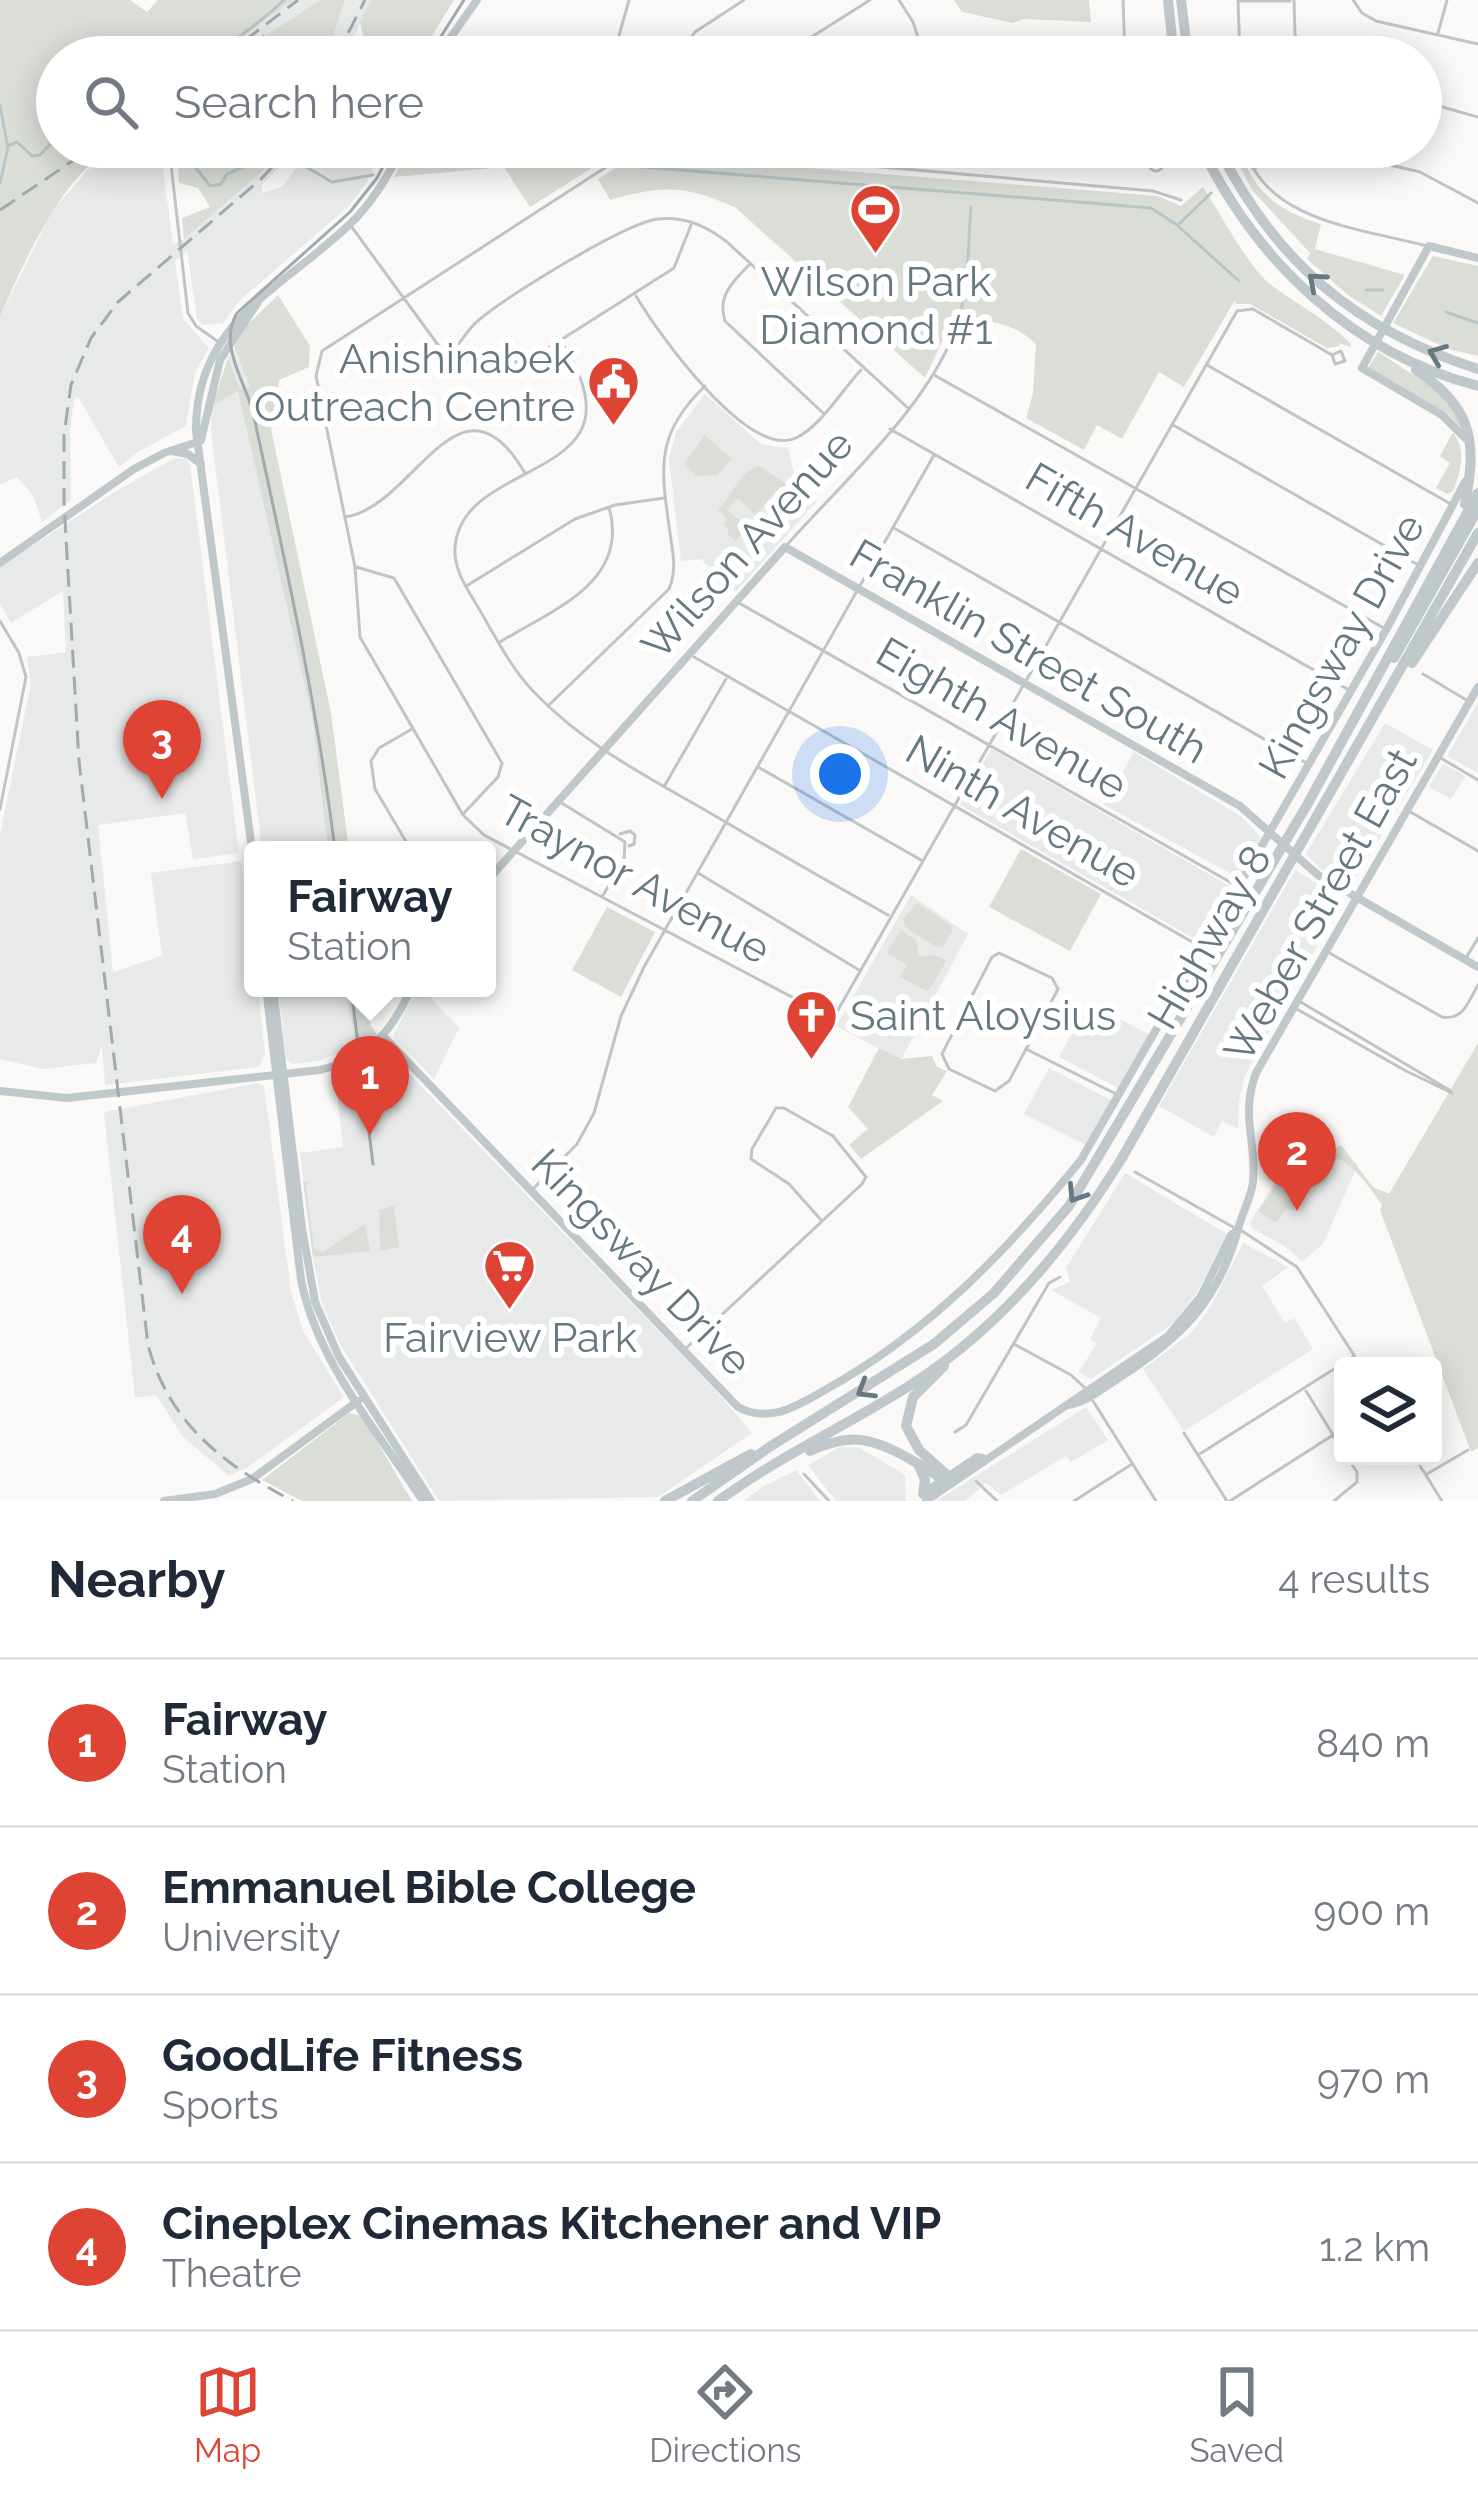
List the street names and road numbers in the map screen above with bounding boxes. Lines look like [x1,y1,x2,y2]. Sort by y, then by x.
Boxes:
street label: Wilson Avenue [632,420,863,669]
street label: Fifth Avenue [1017,452,1252,616]
street label: Kingsway Drive [1249,505,1434,787]
street label: Franklin Street South [841,529,1216,774]
street label: Eighth Avenue [868,627,1135,810]
street label: Ninth Avenue [897,725,1148,898]
street label: Weber Street East [1214,740,1427,1070]
street label: Traynor Avenue [491,785,778,974]
street label: Highway 8 [1137,837,1281,1037]
street label: Kingsway Drive [522,1139,762,1385]

